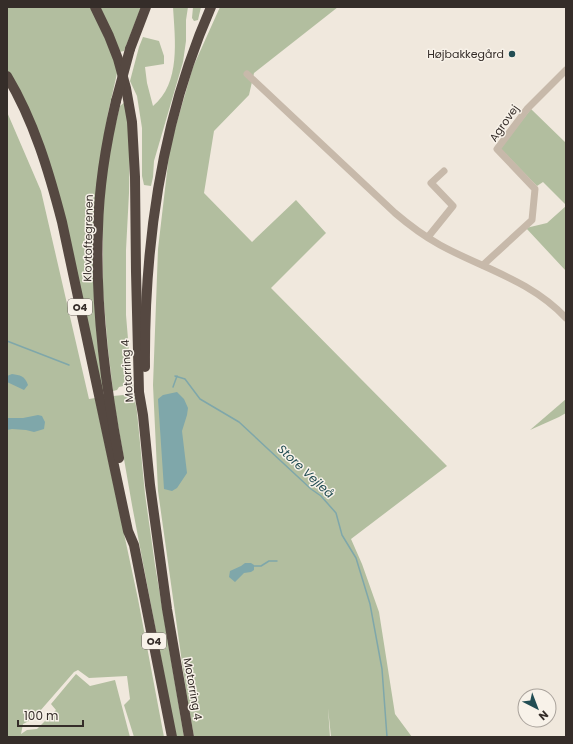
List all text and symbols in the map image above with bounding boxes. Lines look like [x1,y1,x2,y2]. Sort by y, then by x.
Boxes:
place label: Højbakkegård [427,46,504,62]
marker: Højbakkegård [507,49,517,59]
street label: Agrovej [485,101,523,145]
street label: Klovtoftegrenen [79,194,97,282]
road number: O4 [68,299,92,315]
street label: Motorring 4 [117,339,137,403]
water label: Store Vejleå [274,440,338,502]
road number: O4 [142,633,166,649]
street label: Motorring 4 [180,657,206,721]
north arrow [517,688,557,728]
scale bar [18,702,83,728]
text: 100 m [24,707,58,724]
text: N [535,707,552,724]

